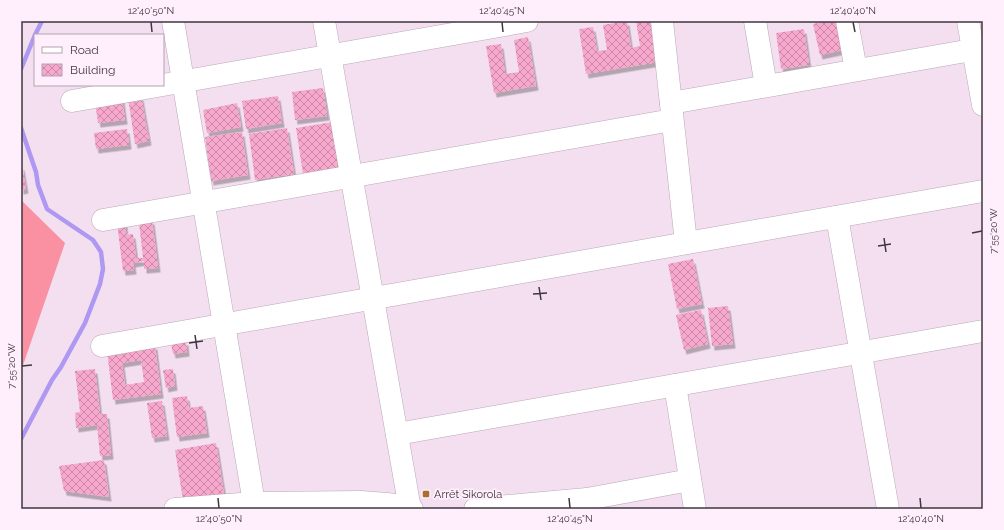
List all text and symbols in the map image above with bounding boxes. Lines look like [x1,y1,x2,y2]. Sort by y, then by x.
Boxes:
text: 12°40'50"N [128,5,174,16]
text: 12°40'45"N [479,5,525,16]
text: 12°40'40"N [830,5,876,16]
legend [34,34,164,86]
text: Road [70,43,99,57]
text: Building [70,63,116,77]
text: 7°55'20"W [988,208,999,254]
text: 7°55'20"W [6,343,17,389]
place label: Arrêt Sikorola [434,488,502,501]
marker: Arrêt Sikorola [421,489,431,499]
text: 12°40'50"N [196,513,242,524]
text: 12°40'45"N [547,513,593,524]
text: 12°40'40"N [898,513,944,524]

